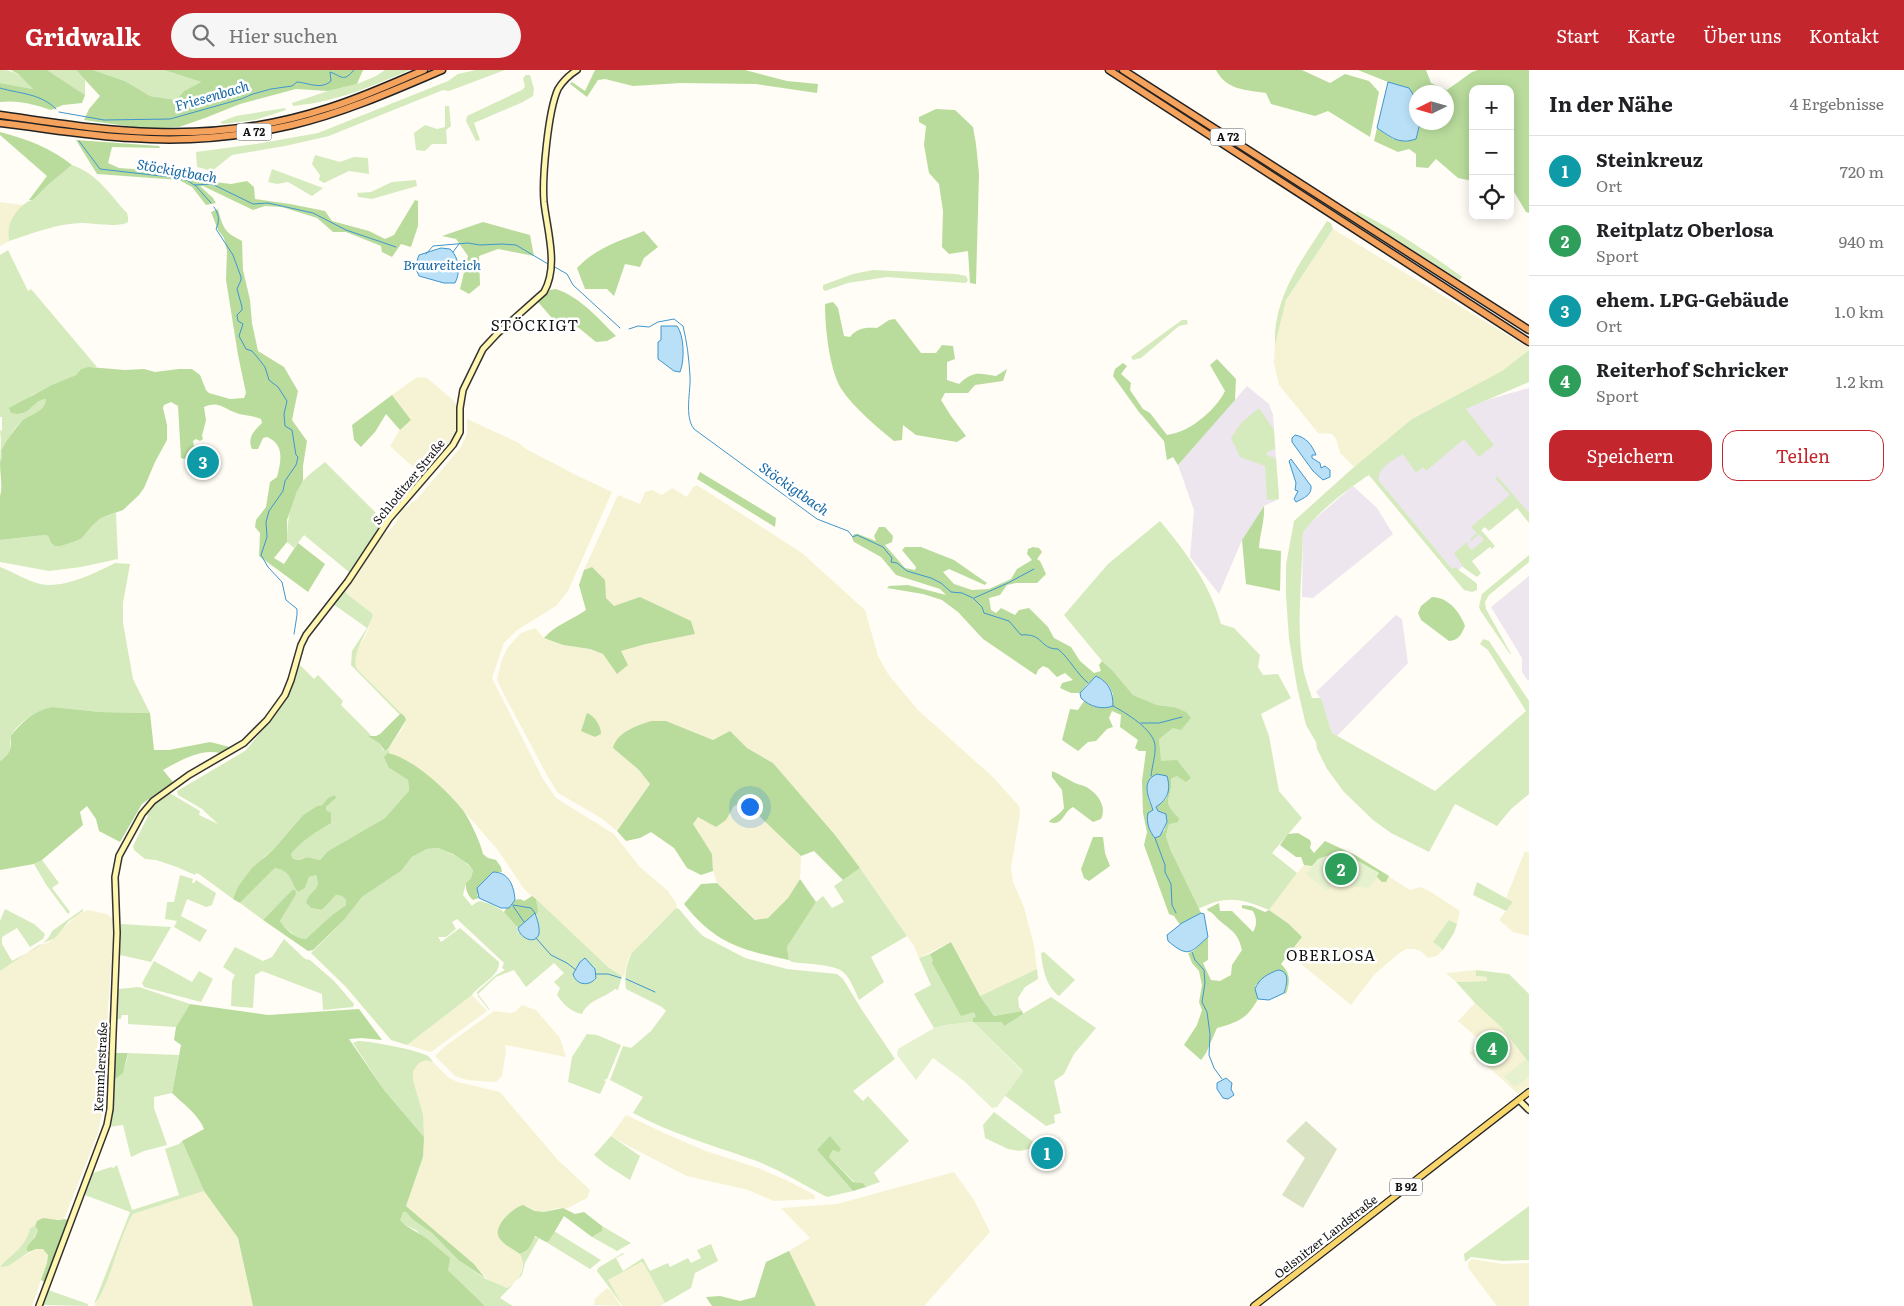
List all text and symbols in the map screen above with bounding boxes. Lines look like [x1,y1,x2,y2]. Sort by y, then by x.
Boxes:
search box [171,13,521,58]
text: Gridwalk [25,18,141,53]
icon: search [189,21,217,49]
text: Hier suchen [229,21,338,49]
text: Start [1556,22,1599,49]
text: Karte [1627,22,1675,49]
text: Über uns [1703,22,1781,49]
text: Kontakt [1809,22,1879,49]
water label: Friesenbach [172,75,252,115]
north arrow [1409,85,1454,130]
map controls [1469,85,1514,220]
button: + [1469,85,1514,130]
text: In der Nähe [1549,87,1673,118]
text: 4 Ergebnisse [1790,91,1884,115]
road number: A 72 [236,124,272,140]
road number: A 72 [1210,128,1246,146]
button: − [1469,130,1514,175]
text: Steinkreuz [1596,145,1703,173]
water label: Stöckigtbach [136,153,220,187]
text: 1 [1562,159,1568,183]
text: 720 m [1840,159,1884,183]
text: Ort [1596,173,1622,197]
button: locate [1469,175,1514,220]
text: Reitplatz Oberlosa [1596,215,1774,243]
text: 2 [1561,229,1569,253]
text: 940 m [1839,229,1884,253]
text: Sport [1596,243,1639,267]
water label: Braureiteich [403,254,482,274]
text: ehem. LPG-Gebäude [1596,285,1789,313]
text: 3 [1561,299,1569,323]
text: 1.0 km [1835,299,1884,323]
district label: STÖCKIGT [491,313,579,336]
text: Ort [1596,313,1622,337]
text: Reiterhof Schricker [1596,355,1788,383]
text: 4 [1560,369,1570,393]
text: 1.2 km [1836,369,1884,393]
text: Sport [1596,383,1639,407]
button: Speichern [1549,430,1712,481]
button: Teilen [1722,430,1884,481]
street label: Schloditzer Straße [368,435,449,528]
pin: 3 [187,443,219,481]
water label: Stöckigtbach [756,457,834,520]
your location [737,794,763,820]
pin: 2 [1325,850,1357,888]
district label: OBERLOSA [1286,943,1376,966]
street label: Kemmlerstraße [89,1021,111,1112]
pin: 4 [1476,1029,1508,1067]
pin: 1 [1031,1134,1063,1172]
road number: B 92 [1390,1178,1422,1196]
street label: Oelsnitzer Landstraße [1270,1190,1381,1282]

